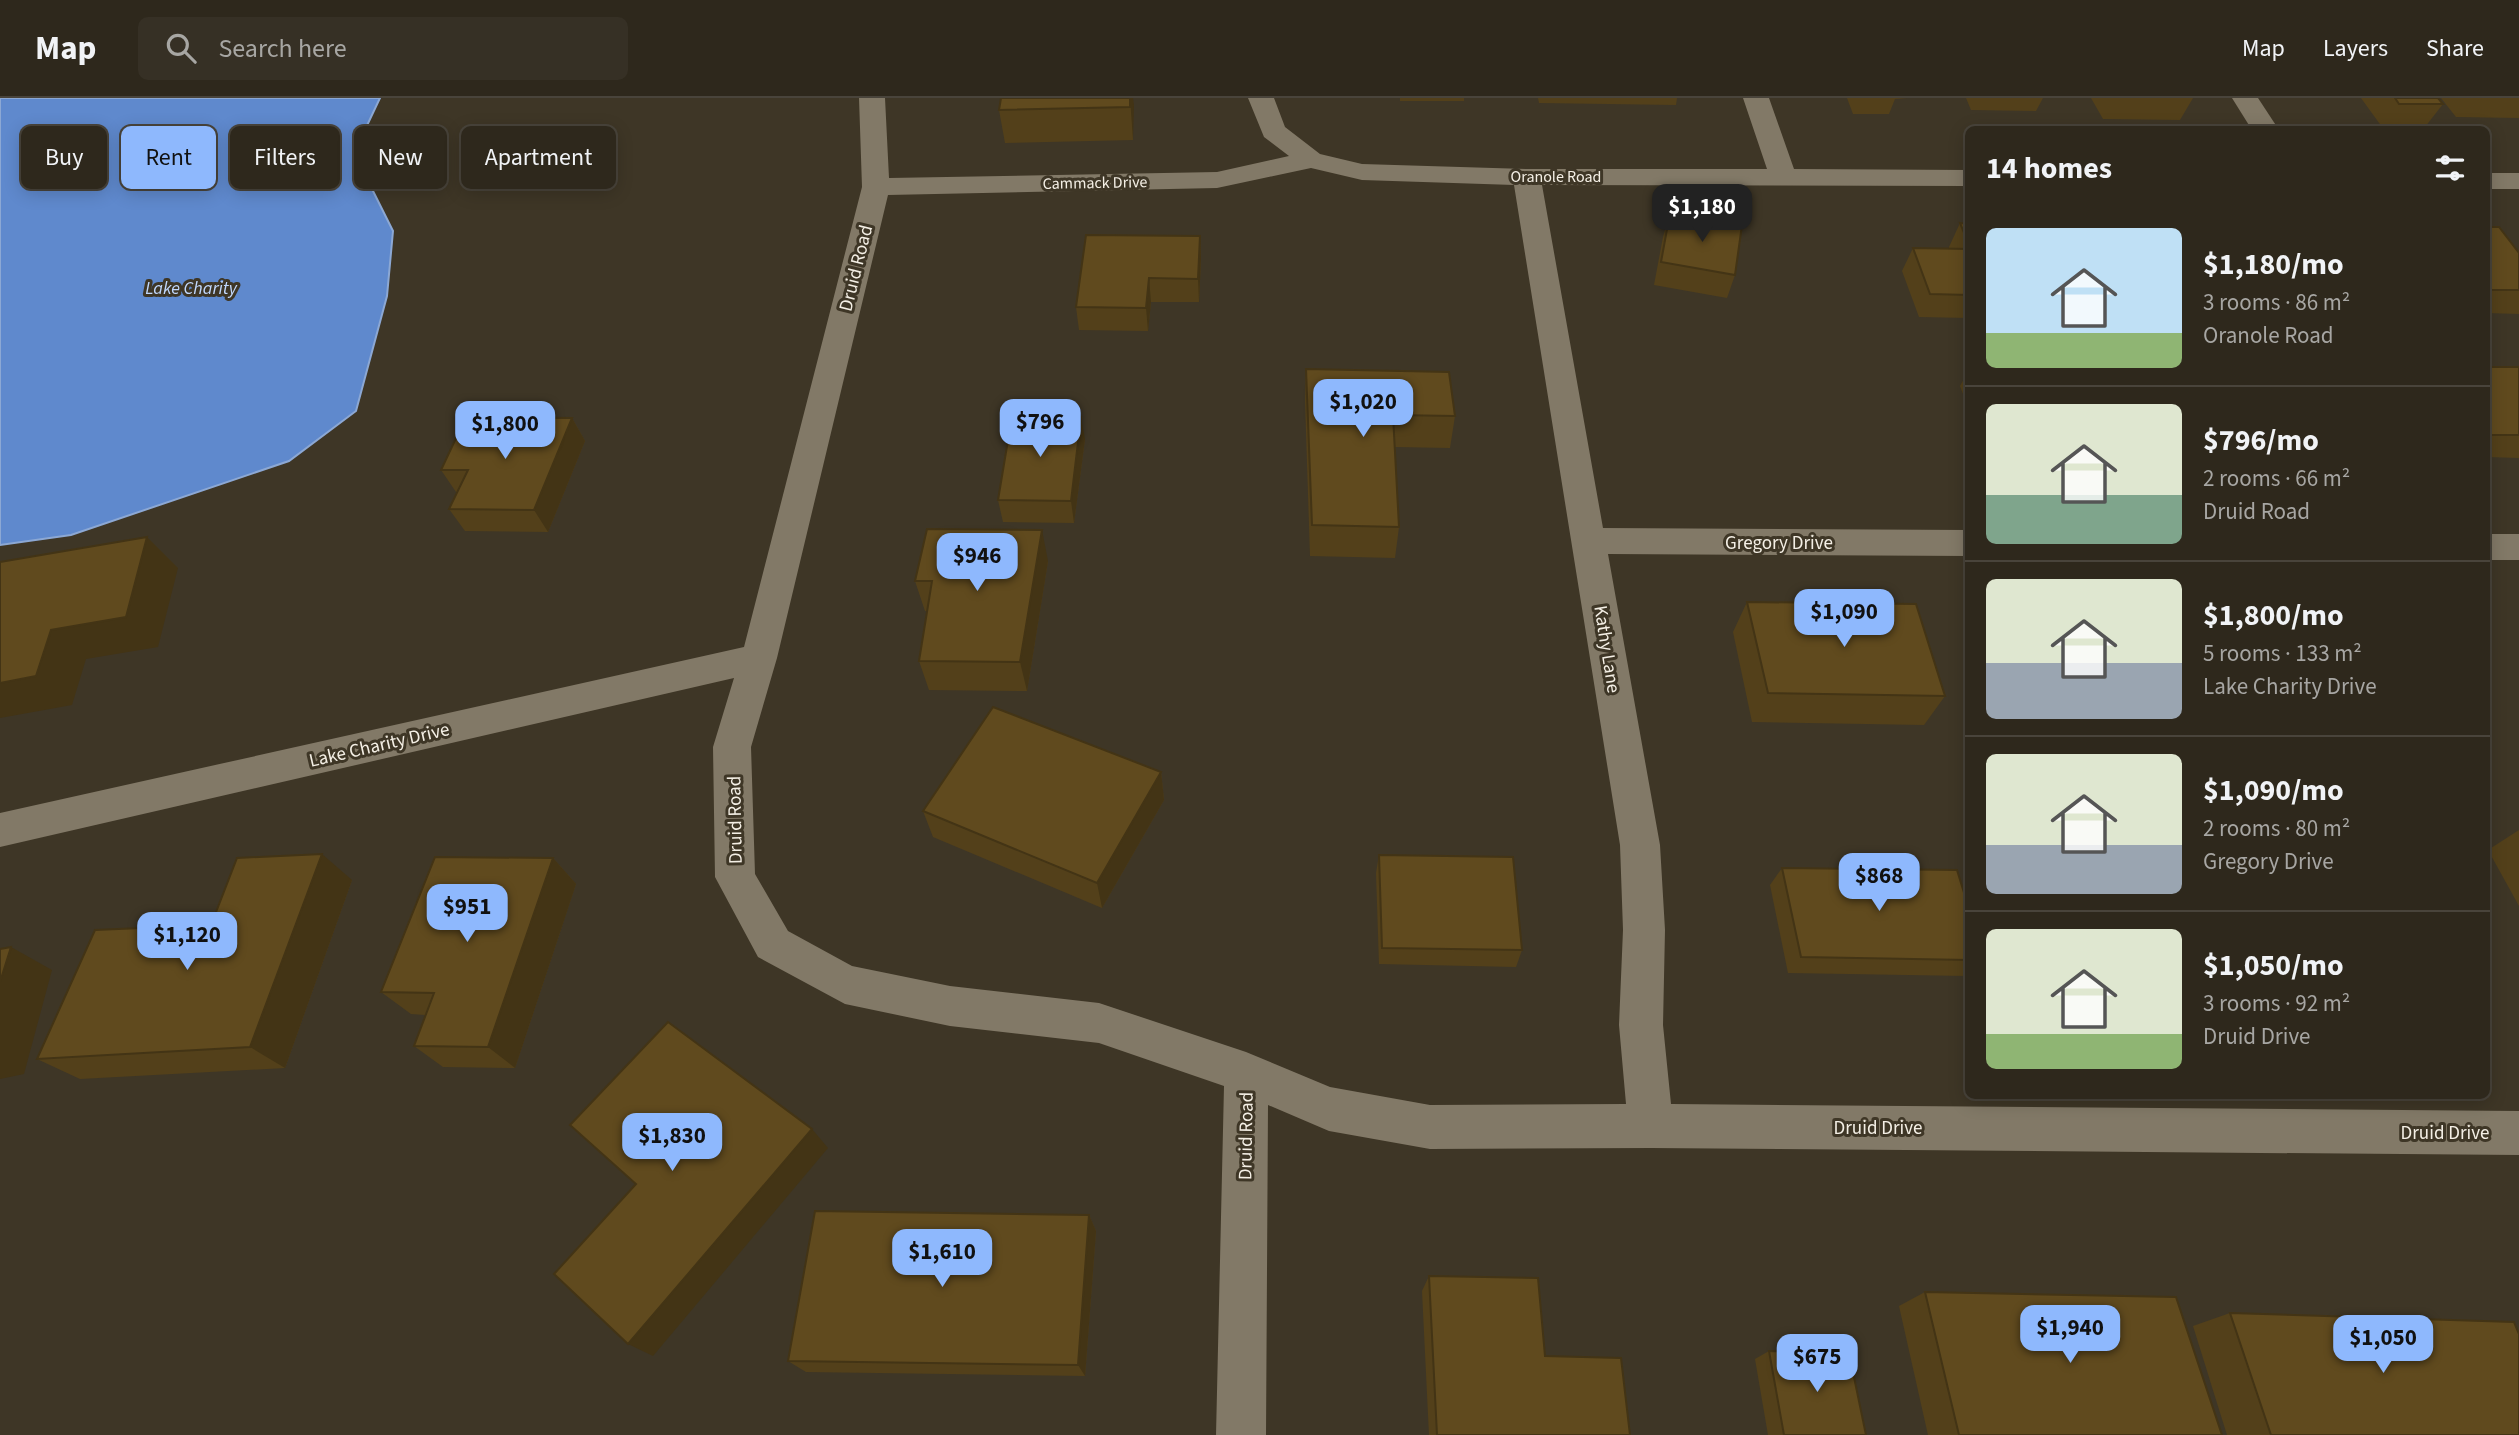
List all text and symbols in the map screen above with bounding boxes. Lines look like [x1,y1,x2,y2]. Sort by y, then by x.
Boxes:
search box [138,17,628,80]
text: Map [35,25,96,72]
icon: search [162,29,200,67]
text: Search here [218,30,347,67]
text: Map [2242,31,2285,66]
text: Layers [2323,31,2388,66]
text: Share [2426,31,2484,66]
chip: Buy [21,126,107,189]
chip: Rent [121,126,216,189]
chip: Filters [230,126,340,189]
chip: New [354,126,447,189]
chip: Apartment [461,126,616,189]
text: 14 homes [1986,147,2112,190]
icon: filters [2431,149,2469,187]
street label: Oranole Road [1511,166,1601,188]
street label: Cammack Drive [1042,171,1148,195]
pin: $1,180 [1645,184,1759,244]
text: $1,180 [1668,190,1736,223]
street label: Druid Road [833,222,880,315]
text: $1,180/mo [2203,243,2344,286]
icon: home [2042,256,2126,340]
water label: Lake Charity [145,276,238,301]
text: 3 rooms · 86 m² [2203,286,2350,319]
text: Oranole Road [2203,319,2334,352]
pin: $1,020 [1306,380,1420,439]
text: $1,020 [1329,385,1397,418]
pin: $796 [999,400,1081,459]
pin: $1,800 [448,402,562,461]
text: $796 [1016,405,1064,438]
text: $1,800 [471,407,539,440]
text: $796/mo [2203,419,2319,462]
icon: home [2042,432,2126,516]
text: 2 rooms · 66 m² [2203,462,2350,495]
text: Druid Road [2203,495,2310,528]
street label: Gregory Drive [1725,530,1833,557]
pin: $946 [936,533,1018,593]
text: $946 [953,539,1001,572]
pin: $1,090 [1787,589,1901,649]
text: $1,800/mo [2203,594,2344,637]
text: $1,090 [1810,595,1878,628]
street label: Kathy Lane [1586,603,1627,695]
icon: home [2042,607,2126,691]
text: 5 rooms · 133 m² [2203,637,2362,670]
text: Lake Charity Drive [2203,670,2377,703]
street label: Lake Charity Drive [306,716,452,775]
text: $1,090/mo [2203,769,2344,812]
street label: Druid Road [721,776,750,864]
icon: home [2042,782,2126,866]
text: 2 rooms · 80 m² [2203,812,2350,845]
text: Gregory Drive [2203,845,2334,878]
pin: $868 [1838,854,1920,913]
text: $868 [1855,859,1903,892]
pin: $951 [426,884,508,944]
text: $951 [443,890,491,923]
pin: $1,120 [130,912,244,972]
text: $1,120 [153,918,221,951]
text: $1,050/mo [2203,944,2344,987]
icon: home [2042,957,2126,1041]
text: 3 rooms · 92 m² [2203,987,2350,1020]
text: Druid Drive [2203,1020,2311,1053]
street label: Druid Road [1232,1092,1261,1180]
pin: $1,830 [615,1114,729,1173]
street label: Druid Drive [1834,1115,1922,1142]
text: $1,830 [638,1119,706,1152]
street label: Druid Drive [2401,1120,2489,1147]
pin: $1,610 [885,1230,999,1289]
text: $1,610 [908,1235,976,1268]
pin: $1,940 [2013,1306,2127,1365]
text: $1,940 [2036,1311,2104,1344]
pin: $1,050 [2326,1316,2440,1375]
text: $1,050 [2349,1321,2417,1354]
pin: $675 [1776,1334,1858,1394]
text: $675 [1793,1340,1841,1373]

